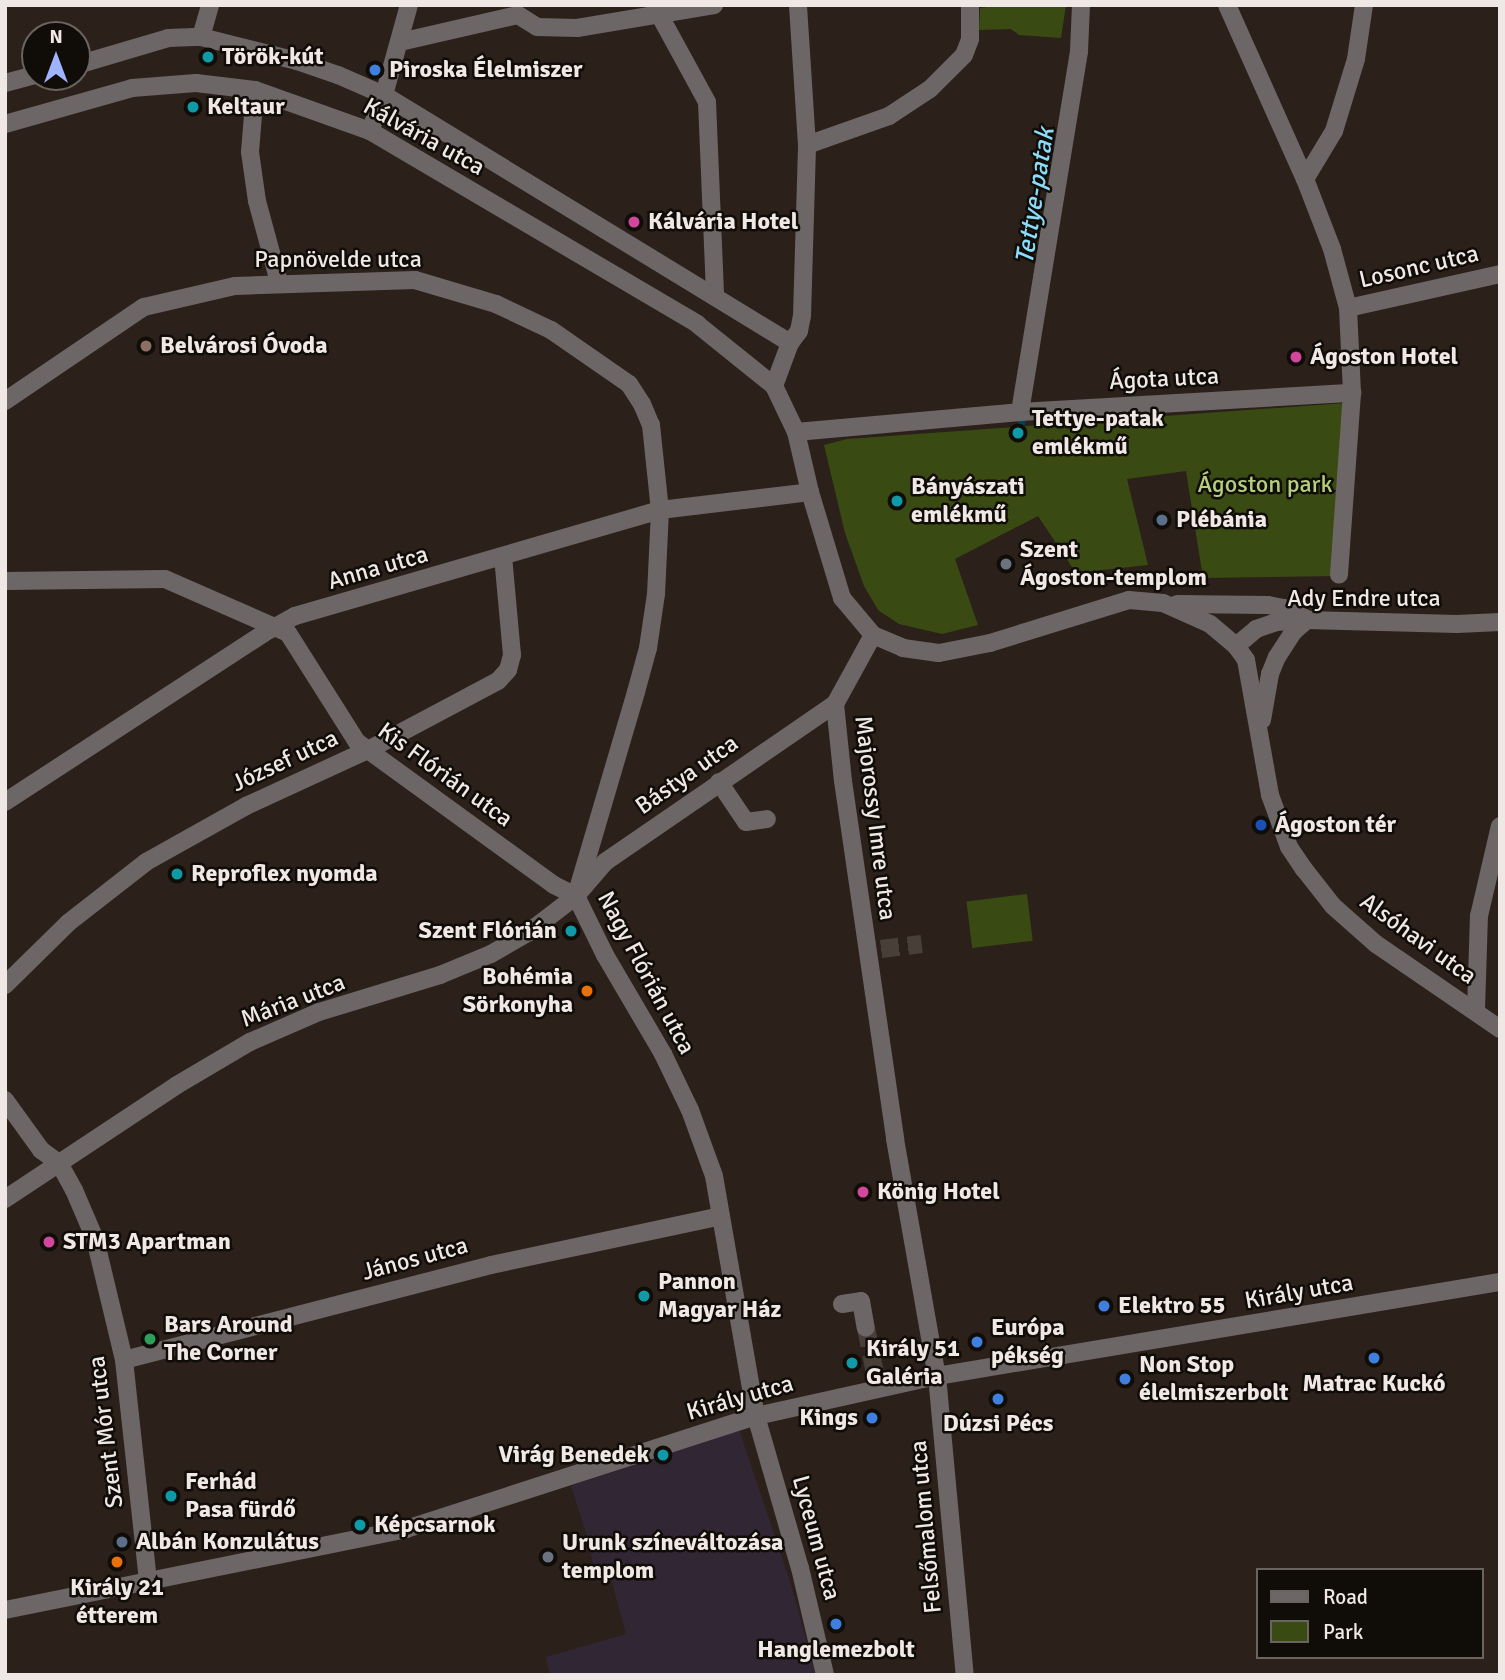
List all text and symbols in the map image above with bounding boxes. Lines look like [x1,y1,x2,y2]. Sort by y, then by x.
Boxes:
north arrow [21,21,91,91]
text: N [49,25,63,49]
place label: Török-kút [222,43,323,71]
marker: Török-kút [200,49,216,65]
place label: Piroska Élelmiszer [389,56,582,84]
marker: Piroska Élelmiszer [367,62,383,78]
street label: Kálvária utca [358,92,490,182]
place label: Keltaur [207,93,285,121]
marker: Keltaur [185,99,201,115]
water label: Tettye-patak [1010,125,1062,267]
place label: Kálvária Hotel [648,208,798,236]
marker: Kálvária Hotel [626,214,642,230]
street label: Losonc utca [1356,239,1482,295]
street label: Papnövelde utca [254,246,422,274]
place label: Belvárosi Óvoda [160,332,328,360]
marker: Belvárosi Óvoda [138,338,154,354]
place label: Ágoston Hotel [1310,343,1458,371]
marker: Ágoston Hotel [1288,349,1304,365]
street label: Ágota utca [1108,362,1220,396]
place label: Tettye-patak emlékmű [1032,405,1164,461]
marker: Tettye-patak emlékmű [1010,425,1026,441]
park label: Ágoston park [1198,471,1332,499]
place label: Bányászati emlékmű [911,473,1025,529]
marker: Bányászati emlékmű [889,493,905,509]
place label: Plébánia [1176,506,1267,534]
marker: Plébánia [1154,512,1170,528]
place label: Szent Ágoston-templom [1020,536,1207,592]
street label: Anna utca [324,540,432,596]
marker: Szent Ágoston-templom [998,556,1014,572]
street label: Ady Endre utca [1287,585,1441,613]
street label: Majorossy Imre utca [848,714,902,922]
street label: Kis Flórián utca [372,716,518,834]
street label: József utca [227,724,343,798]
street label: Bástya utca [630,729,744,821]
place label: Ágoston tér [1275,811,1396,839]
marker: Ágoston tér [1253,817,1269,833]
place label: Reproflex nyomda [191,860,378,888]
marker: Reproflex nyomda [169,866,185,882]
street label: Nagy Flórián utca [591,887,701,1059]
street label: Alsóhavi utca [1354,887,1482,991]
place label: Szent Flórián [419,917,557,945]
marker: Szent Flórián [563,923,579,939]
place label: Bohémia Sörkonyha [463,963,573,1019]
street label: Mária utca [237,968,349,1034]
marker: Bohémia Sörkonyha [579,983,595,999]
place label: König Hotel [877,1178,1000,1206]
marker: König Hotel [855,1184,871,1200]
place label: STM3 Apartman [63,1228,231,1256]
street label: János utca [359,1231,471,1287]
marker: STM3 Apartman [41,1234,57,1250]
place label: Pannon Magyar Ház [658,1268,781,1324]
street label: Király utca [1242,1268,1356,1316]
marker: Pannon Magyar Ház [636,1288,652,1304]
place label: Elektro 55 [1118,1292,1225,1320]
marker: Elektro 55 [1096,1298,1112,1314]
place label: Bars Around The Corner [164,1311,293,1367]
place label: Európa pékség [991,1314,1065,1370]
marker: Bars Around The Corner [142,1331,158,1347]
marker: Európa pékség [969,1334,985,1350]
place label: Király 51 Galéria [866,1335,960,1391]
marker: Matrac Kuckó [1366,1350,1382,1366]
place label: Non Stop élelmiszerbolt [1139,1351,1288,1407]
street label: Szent Mór utca [82,1354,130,1510]
marker: Király 51 Galéria [844,1355,860,1371]
street label: Király utca [683,1369,797,1427]
place label: Matrac Kuckó [1303,1370,1445,1398]
marker: Non Stop élelmiszerbolt [1117,1371,1133,1387]
marker: Dúzsi Pécs [990,1391,1006,1407]
place label: Kings [799,1404,858,1432]
marker: Kings [864,1410,880,1426]
place label: Dúzsi Pécs [943,1410,1053,1438]
street label: Felsőmalom utca [904,1439,948,1615]
place label: Virág Benedek [499,1441,649,1469]
marker: Virág Benedek [655,1447,671,1463]
place label: Ferhád Pasa fürdő [185,1468,296,1524]
street label: Lyceum utca [786,1473,846,1603]
marker: Ferhád Pasa fürdő [163,1488,179,1504]
place label: Képcsarnok [374,1511,496,1539]
marker: Képcsarnok [352,1517,368,1533]
place label: Albán Konzulátus [136,1528,319,1556]
place label: Urunk színeváltozása templom [562,1529,783,1585]
marker: Albán Konzulátus [114,1534,130,1550]
marker: Urunk színeváltozása templom [540,1549,556,1565]
marker: Király 21 étterem [109,1554,125,1570]
legend [1256,1568,1484,1659]
place label: Király 21 étterem [70,1574,164,1630]
text: Road [1323,1584,1368,1610]
marker: Hanglemezbolt [828,1616,844,1632]
text: Park [1323,1619,1363,1645]
place label: Hanglemezbolt [757,1636,915,1664]

